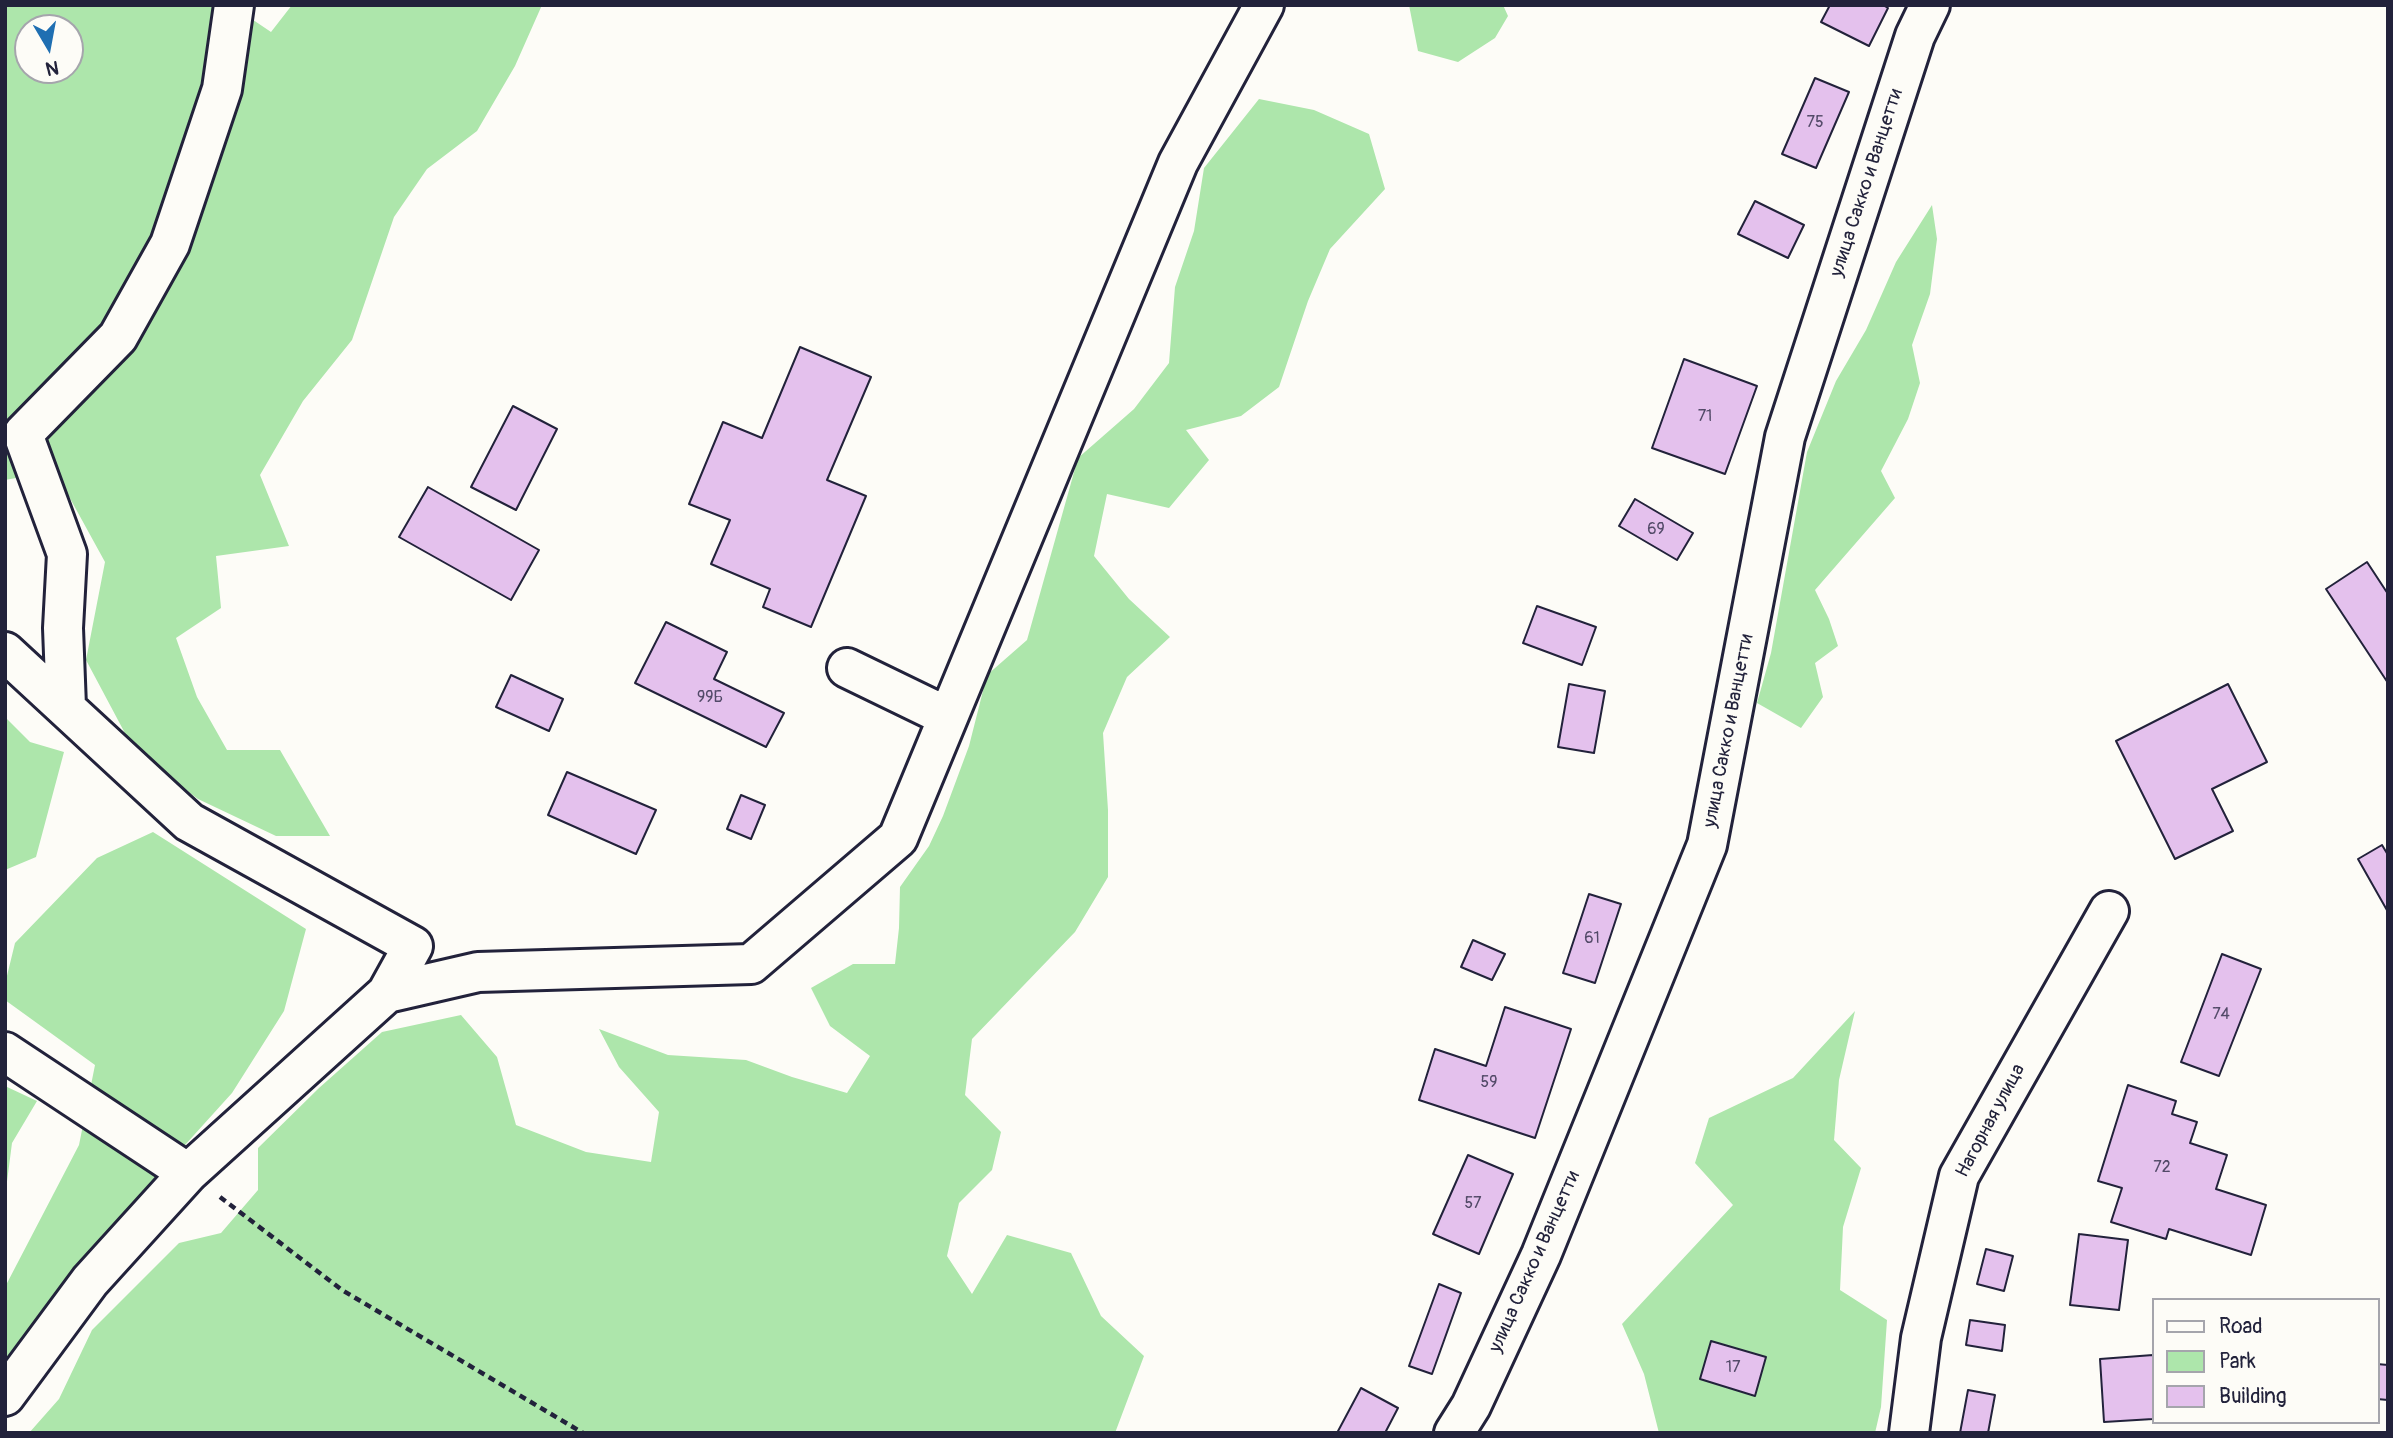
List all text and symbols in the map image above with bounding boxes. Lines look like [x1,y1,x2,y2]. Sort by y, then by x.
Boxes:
north arrow [14,14,84,84]
text: N [44,55,61,81]
street label: улица Сакко и Ванцетти [1826,86,1908,280]
house number: 75 [1806,113,1824,133]
house number: 71 [1698,407,1712,427]
house number: 69 [1647,520,1665,540]
street label: улица Сакко и Ванцетти [1699,632,1759,830]
house number: 99Б [697,688,723,708]
house number: 61 [1584,929,1600,949]
house number: 74 [2212,1005,2230,1025]
street label: Нагорная улица [1952,1060,2030,1182]
house number: 59 [1481,1073,1497,1093]
house number: 72 [2153,1158,2171,1178]
street label: улица Сакко и Ванцетти [1485,1168,1585,1356]
house number: 57 [1464,1194,1482,1214]
legend [2152,1298,2379,1424]
text: Road [2219,1313,2263,1340]
text: Park [2219,1348,2256,1375]
house number: 17 [1726,1358,1740,1378]
text: Building [2219,1383,2286,1410]

